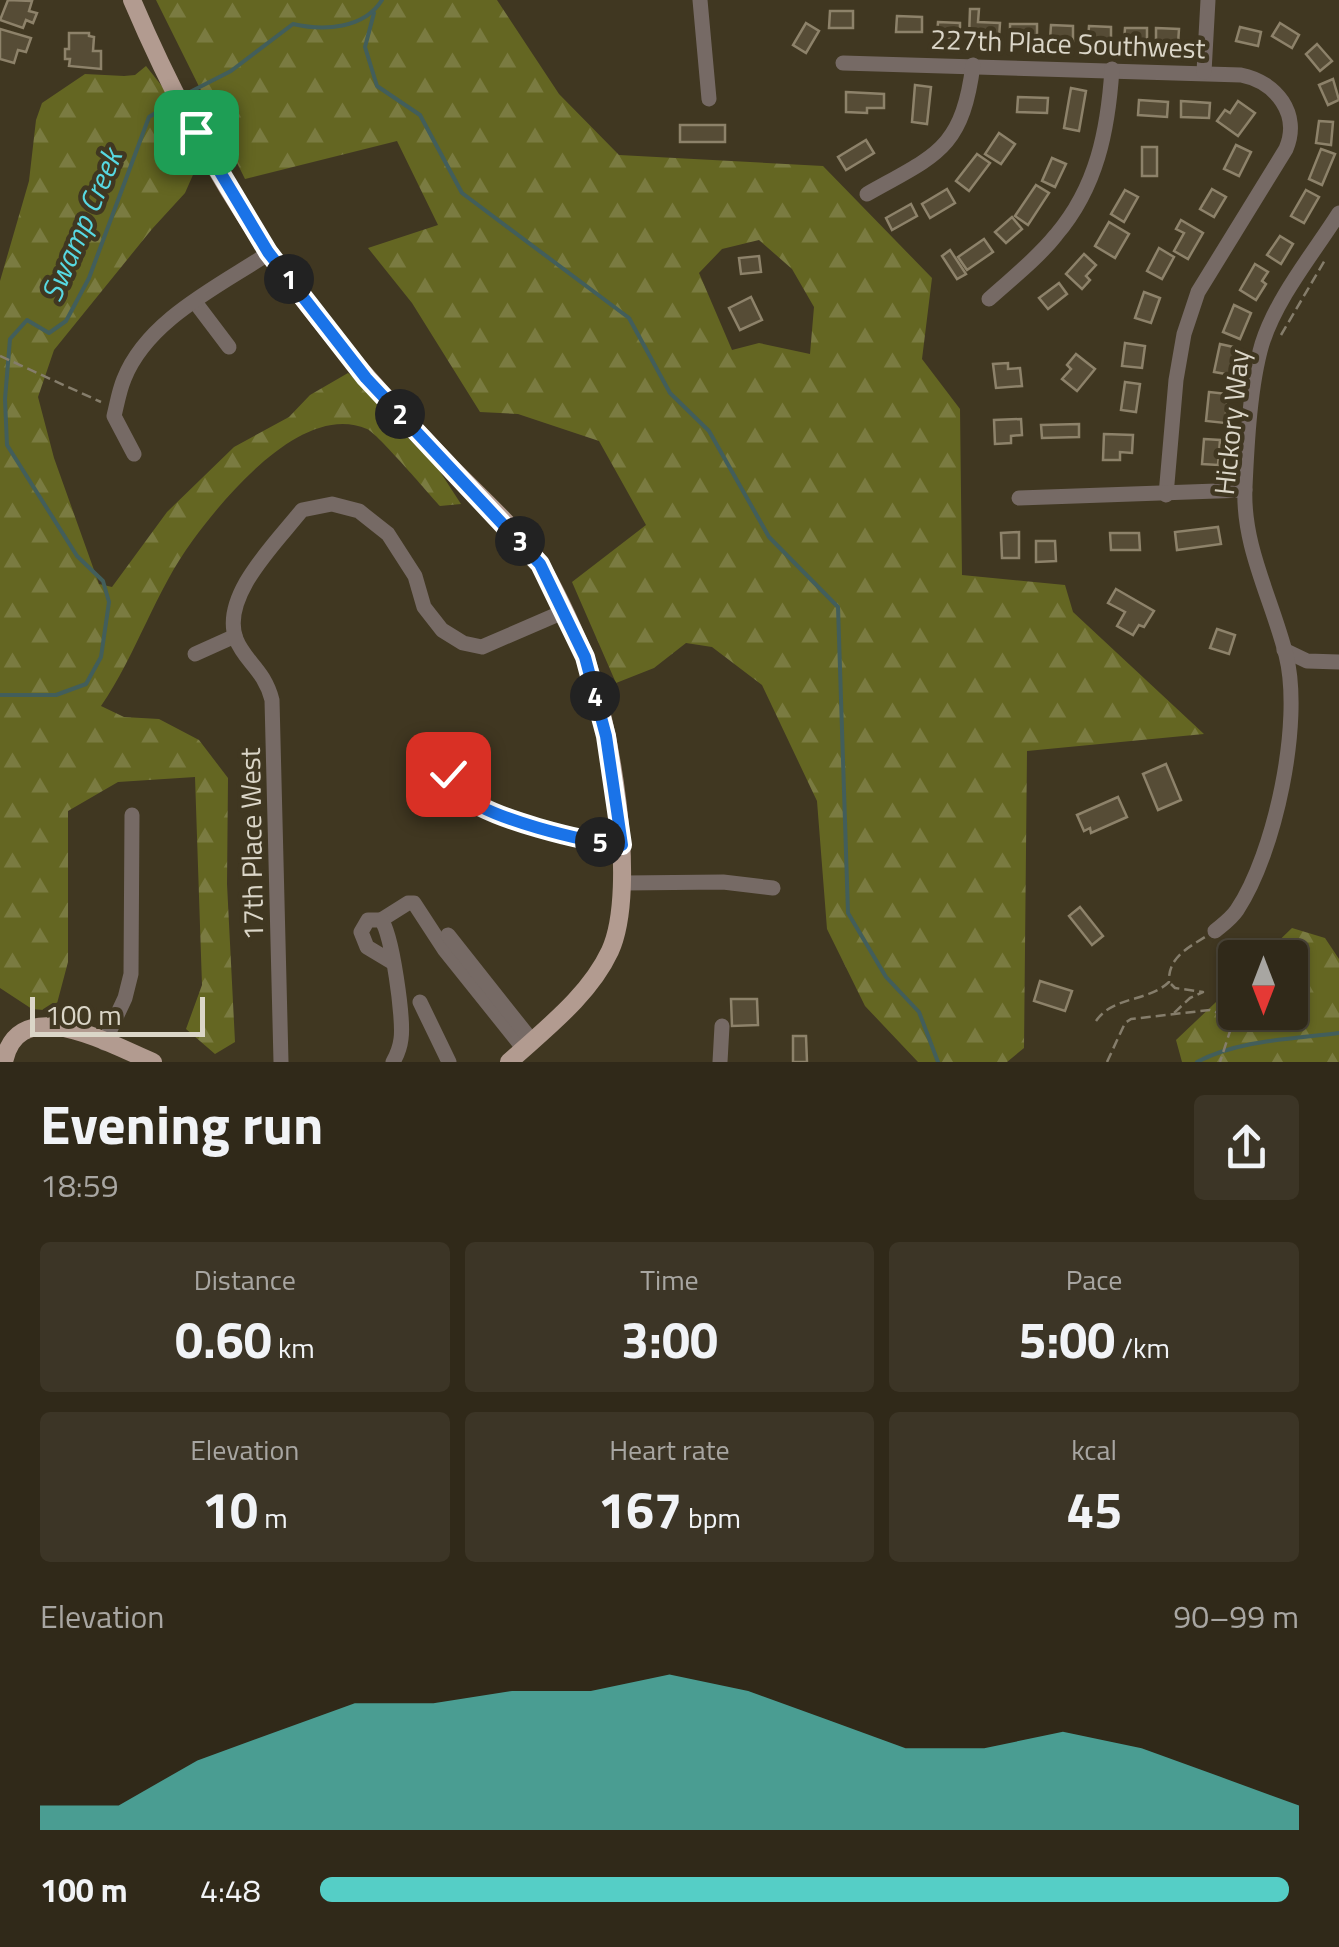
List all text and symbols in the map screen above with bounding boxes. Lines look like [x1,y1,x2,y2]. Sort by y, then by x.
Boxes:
street label: 227th Place Southwest [930,17,1206,69]
pin [154,90,239,175]
icon: arrive [169,105,224,160]
water label: Swamp Creek [28,138,135,308]
pin: 1 [264,254,314,304]
text: 1 [281,257,297,300]
street label: Hickory Way [1202,347,1260,497]
pin: 2 [375,389,425,439]
text: 2 [392,392,408,435]
pin: 3 [495,516,545,566]
text: 3 [512,519,528,562]
pin: 4 [570,671,620,721]
text: 4 [587,674,603,717]
pin [406,732,491,817]
street label: 17th Place West [228,747,274,941]
icon: check [421,747,476,802]
pin: 5 [575,817,625,867]
text: 5 [592,820,608,863]
north arrow [1218,940,1308,1030]
map controls [1218,940,1308,1030]
scale bar [30,992,205,1036]
text: 100 m [45,993,122,1036]
text: Evening run [40,1082,323,1165]
button: share [1194,1095,1299,1200]
text: 18:59 [40,1161,119,1209]
text: Distance [194,1258,296,1301]
text: Time [640,1258,699,1301]
text: Pace [1066,1258,1123,1301]
text: 0.60 [175,1301,272,1377]
text: 3:00 [621,1301,718,1377]
text: 5:00 [1018,1301,1115,1377]
text: km [272,1326,315,1369]
text: /km [1115,1326,1170,1369]
text: Elevation [190,1428,299,1471]
text: Heart rate [609,1428,730,1471]
text: kcal [1071,1428,1117,1471]
text: 10 [202,1471,258,1547]
text: 167 [598,1471,682,1547]
text: 45 [1066,1471,1122,1547]
text: m [258,1496,288,1539]
text: bpm [682,1496,741,1539]
text: Elevation [40,1592,164,1640]
text: 90–99 m [1173,1592,1299,1640]
text: 100 m [40,1866,128,1914]
text: 4:48 [200,1866,261,1914]

